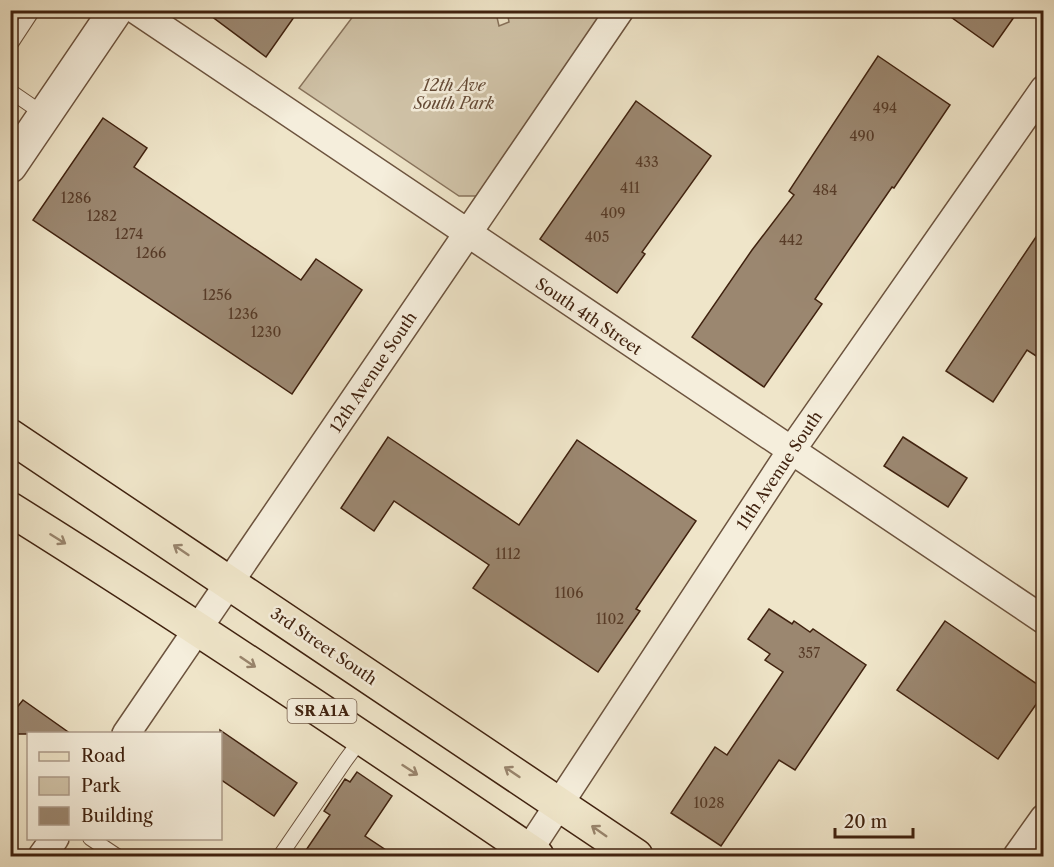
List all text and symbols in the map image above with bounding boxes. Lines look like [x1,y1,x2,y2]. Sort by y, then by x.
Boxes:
park label: 12th Ave South Park [413,75,495,113]
house number: 494 [873,99,897,117]
house number: 490 [849,127,875,145]
house number: 433 [635,153,659,171]
house number: 411 [620,179,640,197]
house number: 484 [813,181,837,199]
house number: 1286 [61,189,91,207]
house number: 409 [600,204,626,222]
house number: 1282 [87,207,117,225]
house number: 1274 [115,225,143,243]
house number: 405 [585,228,609,246]
house number: 442 [779,231,803,249]
house number: 1266 [136,244,166,262]
street label: South 4th Street [532,273,646,359]
house number: 1256 [202,286,232,304]
house number: 1236 [228,305,258,323]
street label: 12th Avenue South [325,308,421,436]
house number: 1230 [251,323,281,341]
street label: 11th Avenue South [732,407,826,533]
one-way arrow [49,533,66,545]
one-way arrow [173,544,190,556]
house number: 1112 [495,545,521,563]
house number: 1106 [555,584,583,602]
street label: 3rd Street South [267,603,381,689]
house number: 1102 [596,610,624,628]
house number: 357 [798,644,820,662]
one-way arrow [239,656,255,668]
road number: SR A1A [288,699,356,723]
legend [27,732,222,840]
text: Road [81,745,126,767]
one-way arrow [401,764,418,776]
one-way arrow [505,766,521,778]
text: Park [81,775,122,797]
house number: 1028 [693,794,725,812]
scale bar [835,801,913,839]
text: Building [81,805,153,827]
text: 20 m [844,811,888,833]
one-way arrow [590,824,607,837]

